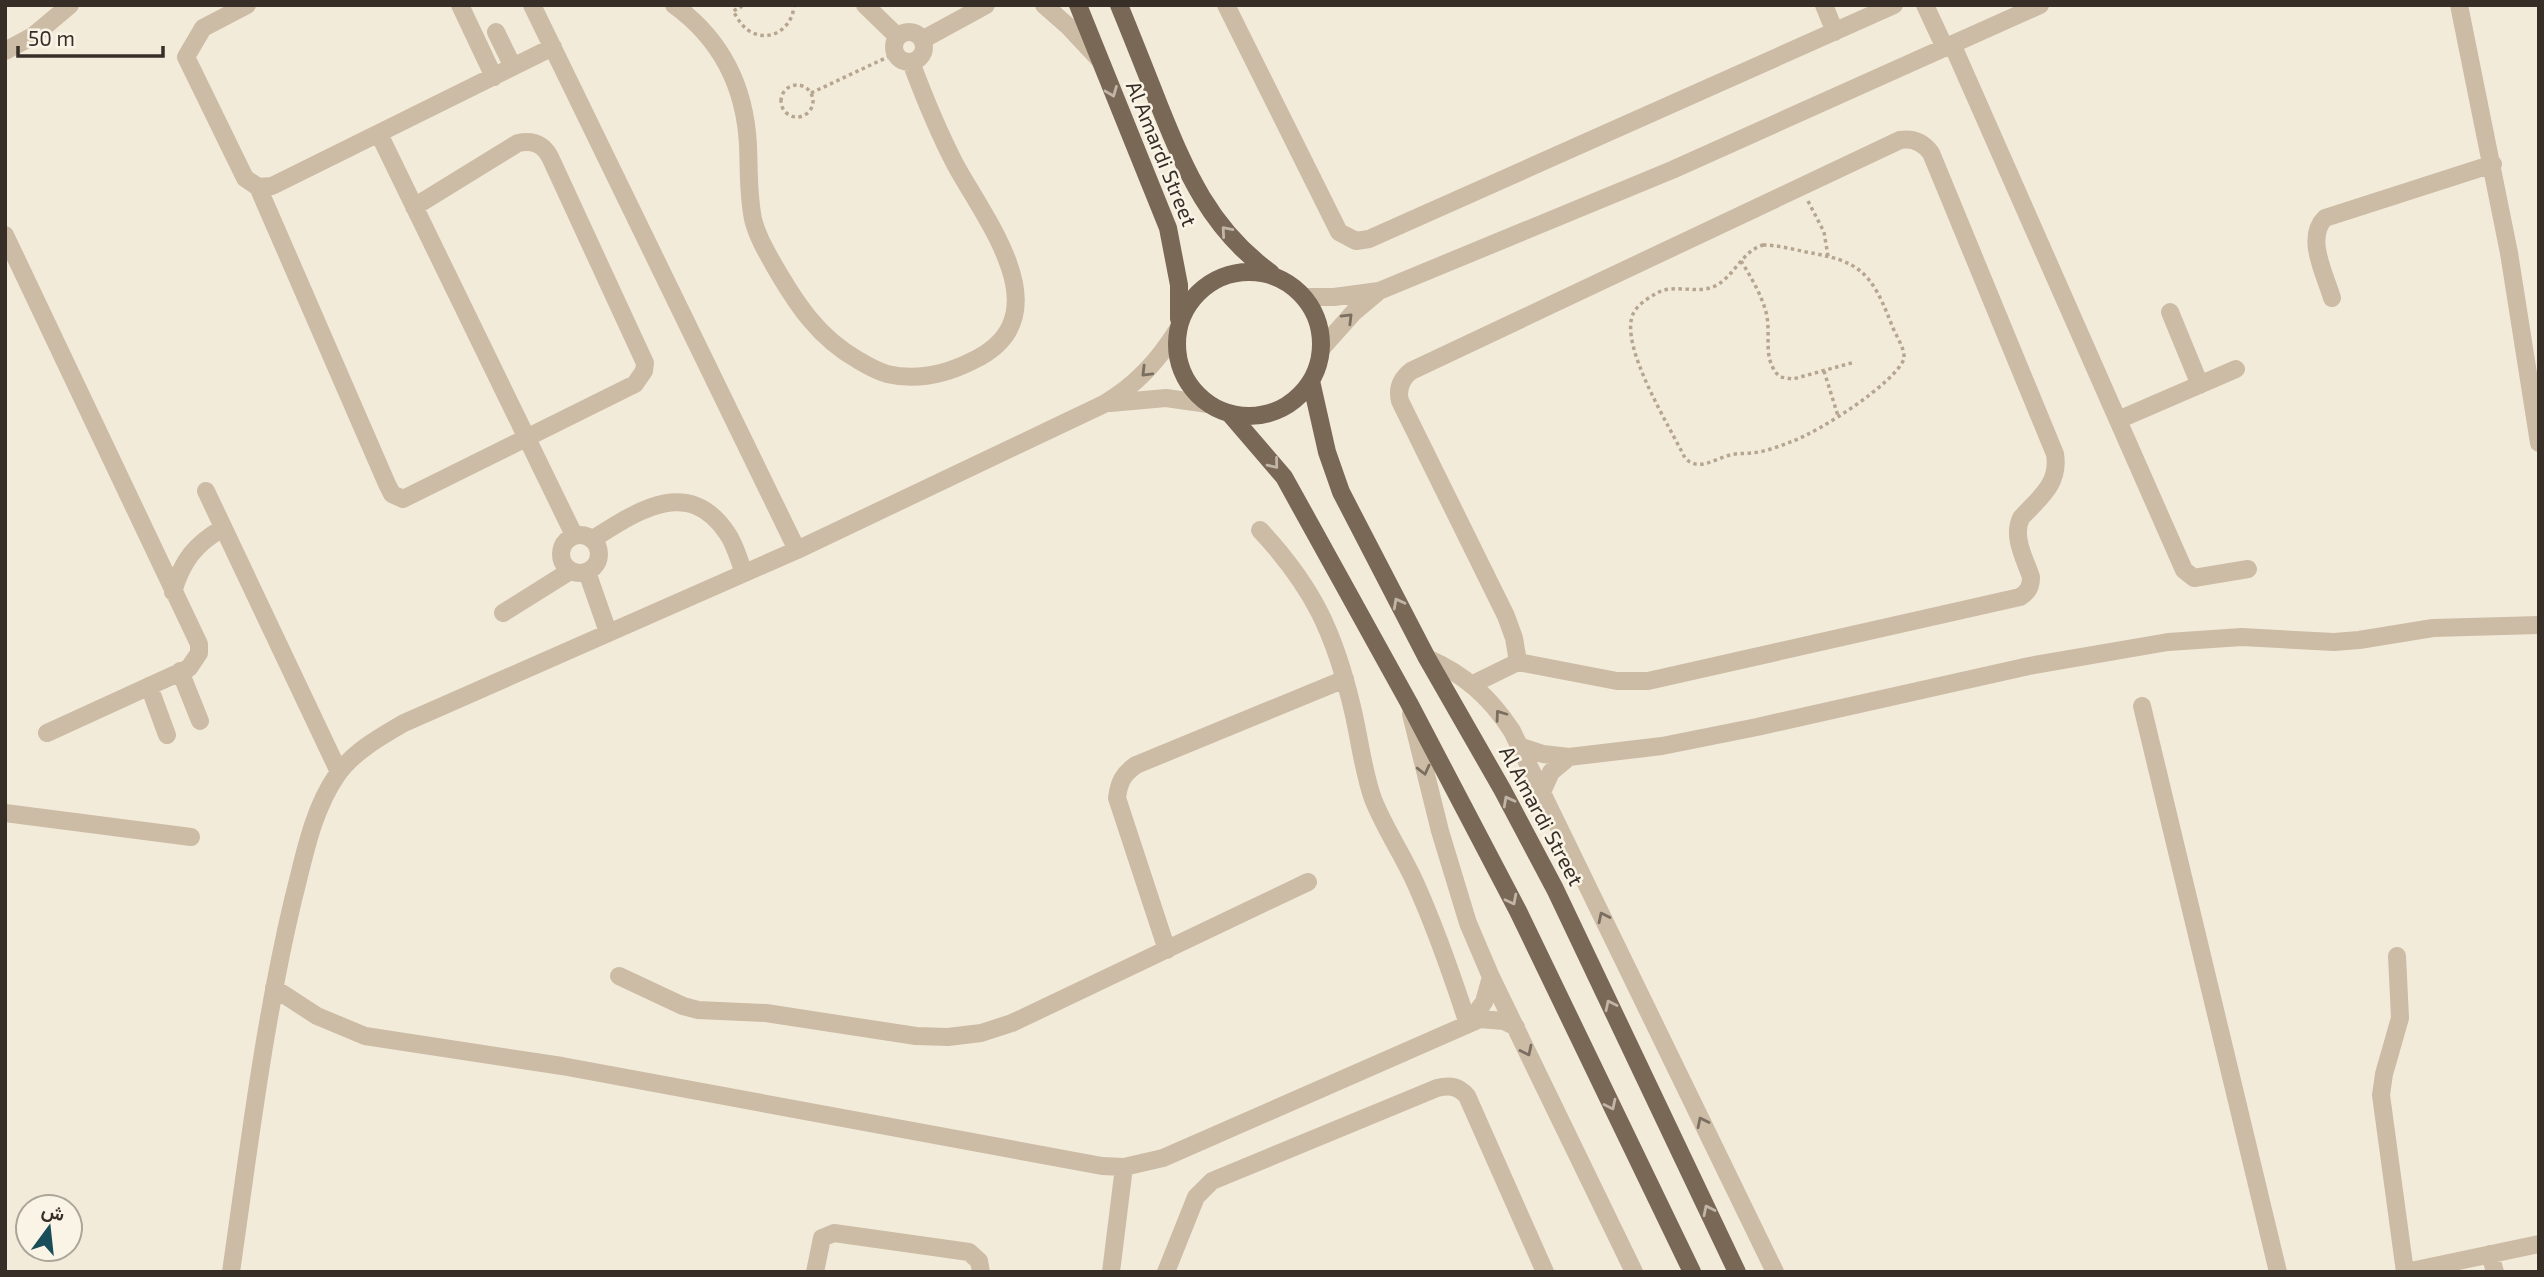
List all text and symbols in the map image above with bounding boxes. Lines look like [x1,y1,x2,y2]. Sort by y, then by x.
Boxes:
scale bar [18,14,163,58]
text: 50 m [28,25,75,50]
street label: Al Amardi Street [1122,77,1203,230]
one-way arrow [1104,84,1118,97]
one-way arrow [1222,227,1234,240]
one-way arrow [1340,313,1353,326]
one-way arrow [1142,364,1154,376]
one-way arrow [1266,456,1278,469]
one-way arrow [1393,597,1406,610]
one-way arrow [1496,710,1508,723]
street label: Al Amardi Street [1495,741,1590,889]
one-way arrow [1416,764,1430,776]
one-way arrow [1503,796,1517,809]
one-way arrow [1504,893,1518,905]
one-way arrow [1597,912,1611,924]
one-way arrow [1604,1000,1618,1012]
one-way arrow [1519,1044,1533,1057]
one-way arrow [1603,1098,1617,1110]
one-way arrow [1697,1117,1711,1129]
north arrow [14,1193,84,1263]
text: ش [39,1197,68,1226]
one-way arrow [1702,1205,1716,1217]

